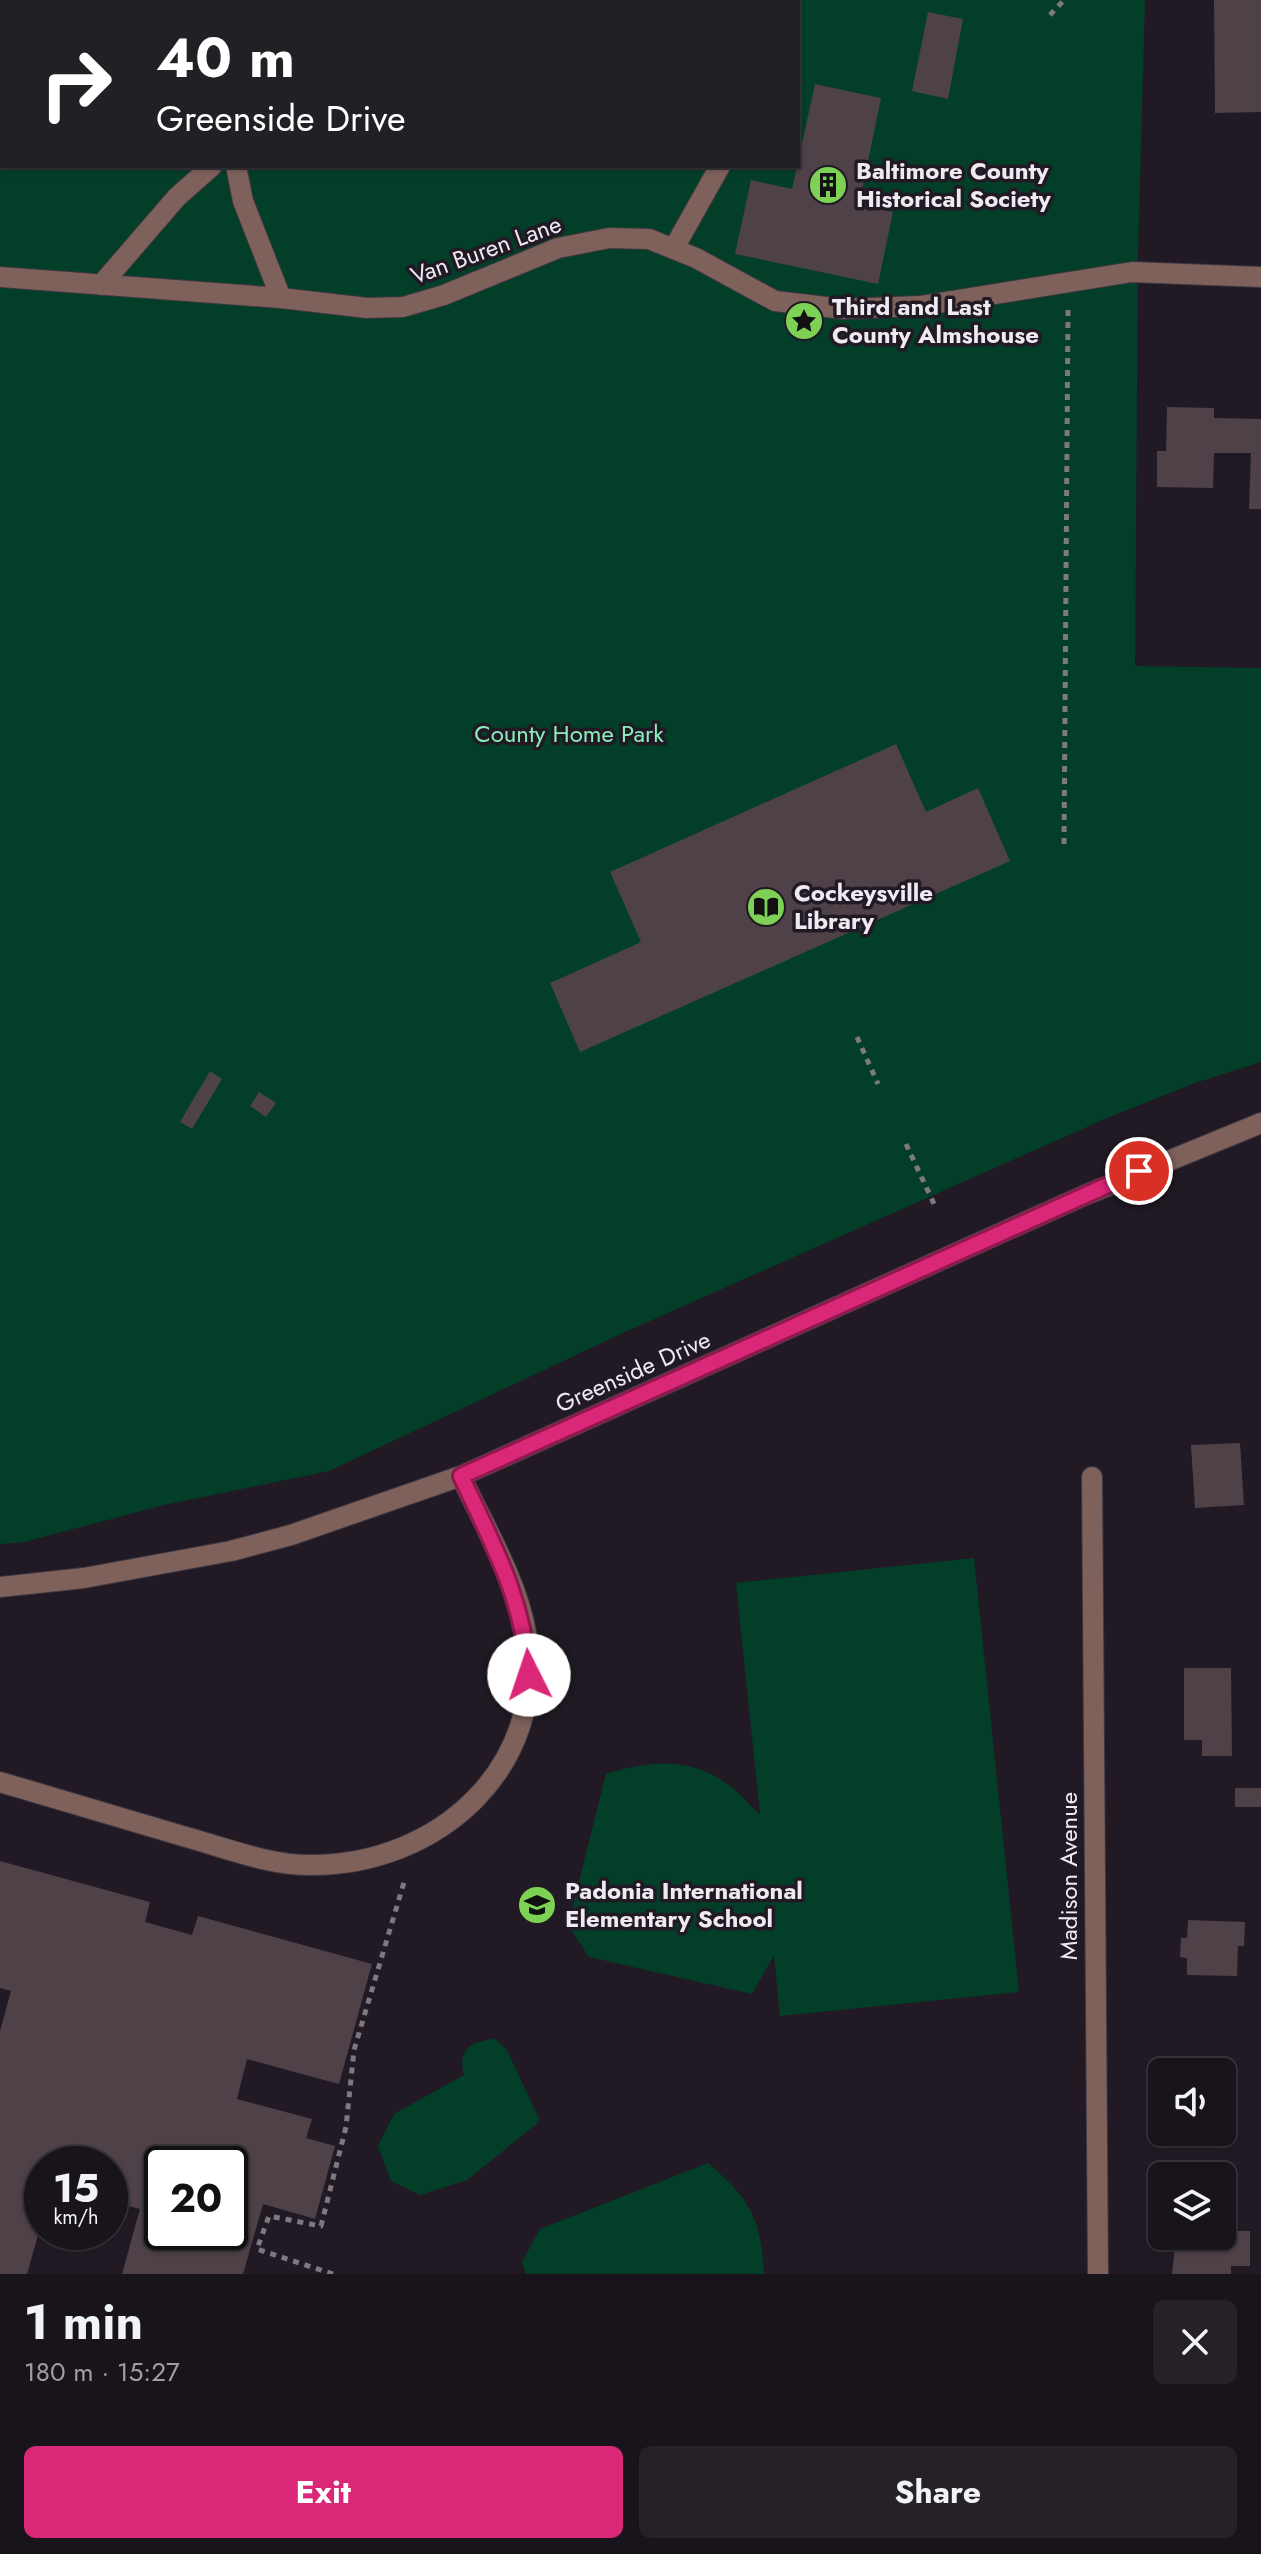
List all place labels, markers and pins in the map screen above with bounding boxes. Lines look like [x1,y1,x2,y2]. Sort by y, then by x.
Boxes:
place label: Baltimore County Historical Society [856,153,1051,216]
building icon: Baltimore County Historical Society [807,164,849,206]
place label: Third and Last County Almshouse [832,289,1039,352]
place icon: Third and Last County Almshouse [783,300,825,342]
place label: Cockeysville Library [794,875,933,938]
library icon: Cockeysville Library [745,886,787,928]
pin [1105,1137,1173,1205]
place label: Padonia International Elementary School [565,1873,803,1936]
school or university icon: Padonia International Elementary School [516,1884,558,1926]

